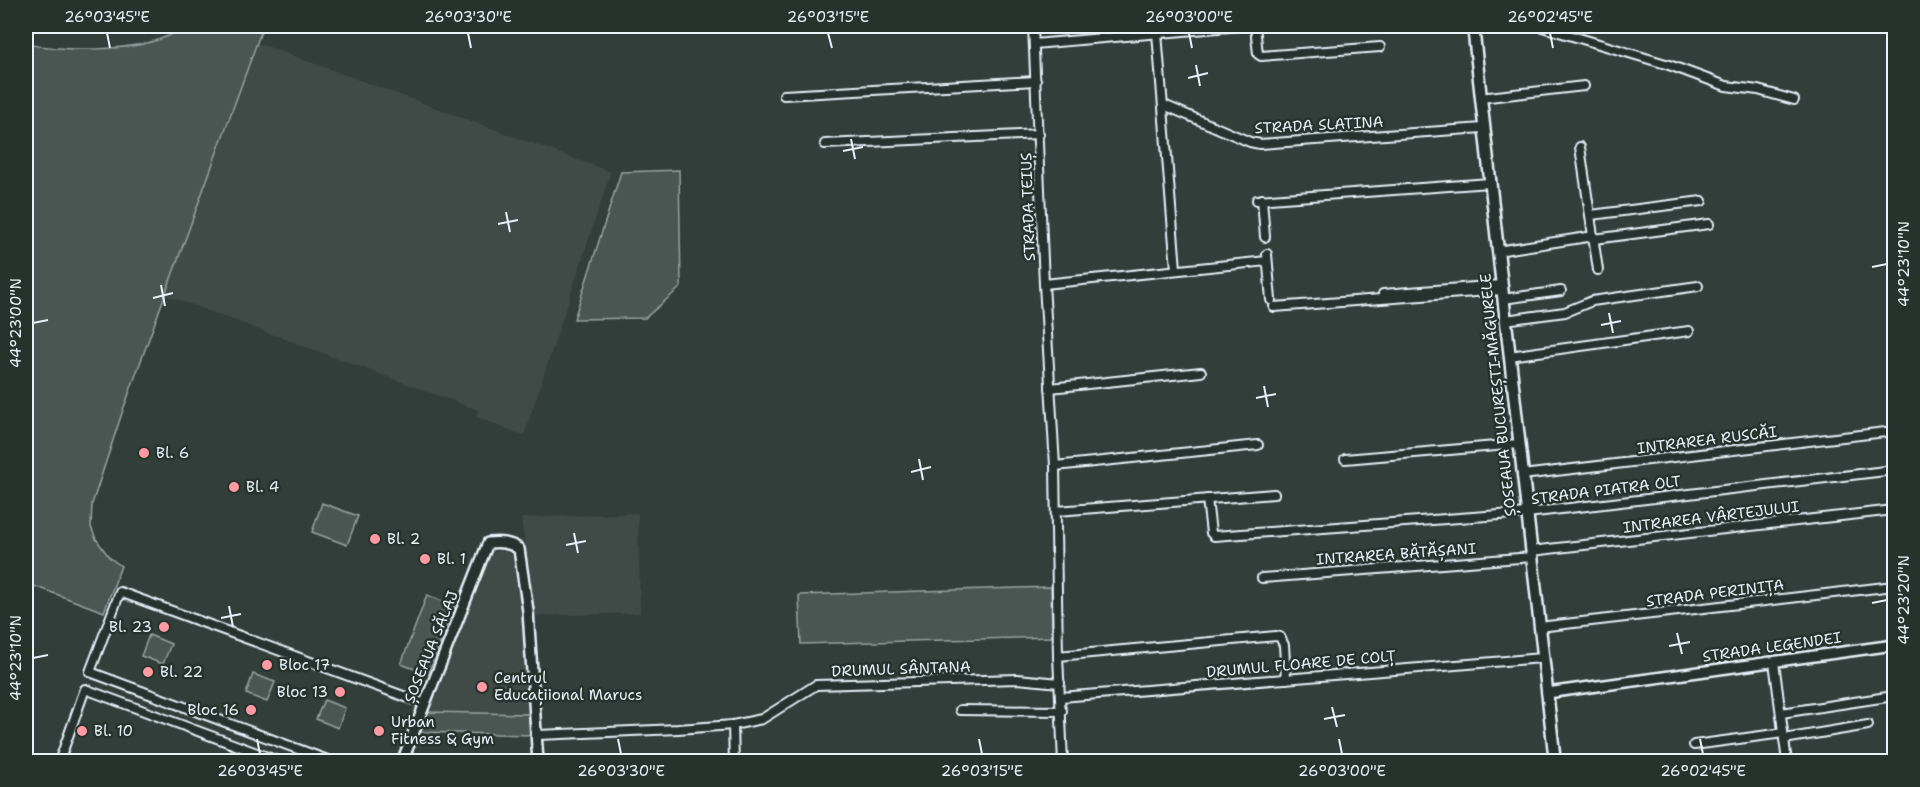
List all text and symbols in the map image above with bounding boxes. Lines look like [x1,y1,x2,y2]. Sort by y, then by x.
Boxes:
text: 26°03'45"E [64,7,150,27]
text: 26°03'30"E [424,7,512,27]
text: 26°03'15"E [787,7,869,27]
text: 26°03'00"E [1145,7,1233,27]
text: 26°02'45"E [1507,7,1593,27]
street label: STRADA SLATINA [1254,112,1384,138]
street label: STRADA TEIUȘ [1016,152,1041,262]
text: 44°23'10"N [1894,221,1914,307]
street label: ȘOSEAUA BUCUREȘTI-MĂGURELE [1474,272,1522,518]
text: 44°23'00"N [6,278,26,368]
street label: INTRAREA RUSCĂI [1636,421,1778,458]
place label: Bl. 6 [156,443,189,463]
marker: Bl. 6 [137,446,151,460]
street label: STRADA PIATRA OLT [1530,471,1682,509]
place label: Bl. 4 [246,477,279,497]
marker: Bl. 4 [227,480,241,494]
street label: INTRAREA VÂRTEJULUI [1621,495,1800,538]
place label: Bl. 2 [387,529,420,549]
marker: Bl. 2 [368,532,382,546]
street label: INTRAREA BĂTĂȘANI [1315,537,1477,571]
place label: Bl. 1 [437,549,466,569]
marker: Bl. 1 [418,552,432,566]
text: 44°23'20"N [1894,555,1914,645]
street label: STRADA PERINIȚA [1645,575,1785,612]
street label: ȘOSEAUA SĂLAJ [398,588,464,706]
text: 44°23'10"N [6,615,26,701]
place label: Bl. 23 [109,617,152,637]
marker: Bl. 23 [157,620,171,634]
street label: STRADA LEGENDEI [1701,627,1843,667]
street label: DRUMUL FLOARE DE COLȚ [1205,646,1397,683]
place label: Bloc 17 [279,655,330,675]
street label: DRUMUL SÂNTANA [831,656,971,681]
marker: Bloc 17 [260,658,274,672]
place label: Bl. 22 [160,662,203,682]
marker: Bl. 22 [141,665,155,679]
place label: Centrul Educațiional Marucs [494,668,642,706]
marker: Centrul Educațiional Marucs [475,680,489,694]
place label: Bloc 13 [277,682,328,702]
marker: Bloc 13 [333,685,347,699]
place label: Bloc 16 [188,700,239,720]
marker: Bloc 16 [244,703,258,717]
place label: Urban Fitness & Gym [391,712,494,749]
place label: Bl. 10 [94,721,133,741]
marker: Bl. 10 [75,724,89,738]
marker: Urban Fitness & Gym [372,724,386,738]
text: 26°03'45"E [217,761,303,781]
text: 26°03'30"E [577,761,665,781]
text: 26°03'15"E [941,761,1023,781]
text: 26°03'00"E [1298,761,1386,781]
text: 26°02'45"E [1660,761,1746,781]

